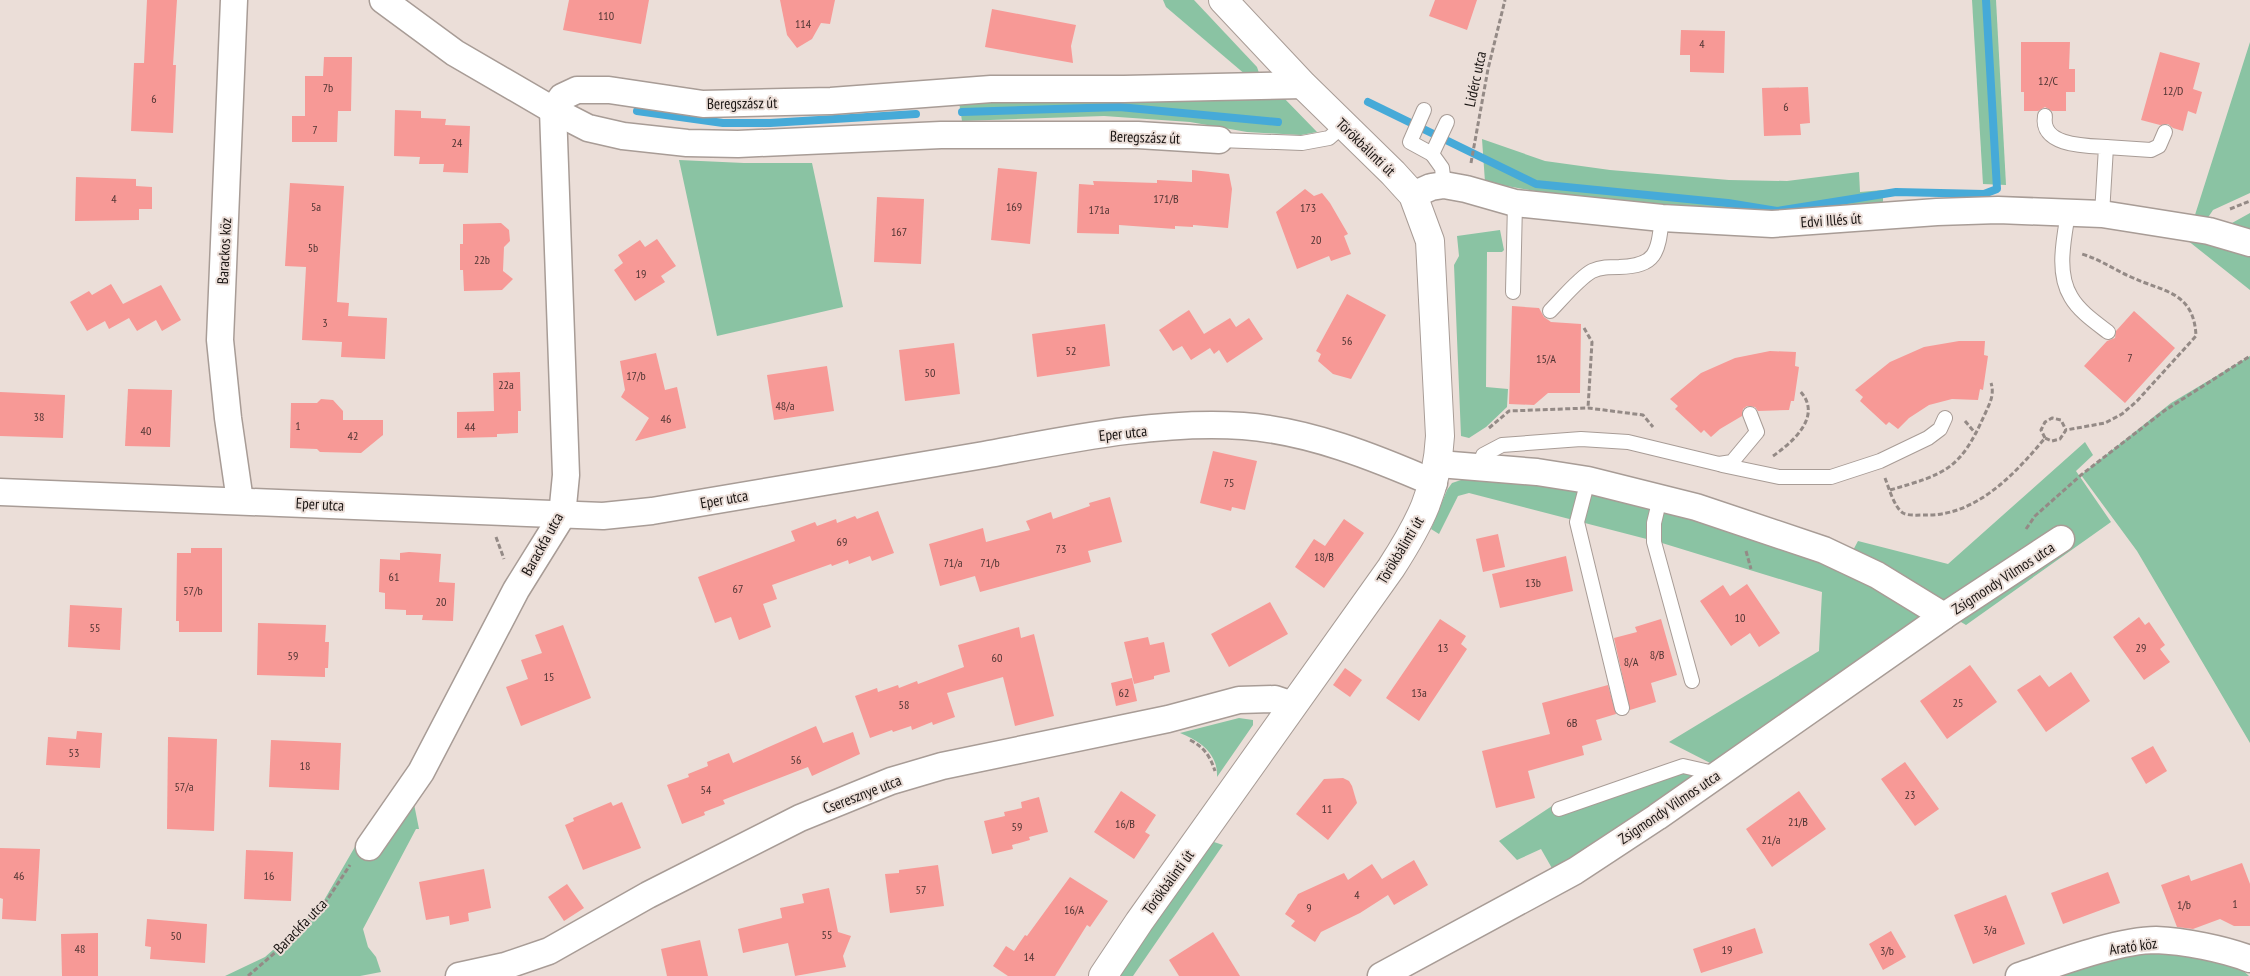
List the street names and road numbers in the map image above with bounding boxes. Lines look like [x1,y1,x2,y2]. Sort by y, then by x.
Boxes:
street label: Lidérc utca [1460,49,1490,109]
street label: Beregszász út [707,93,777,113]
street label: Törökbálinti út [1332,114,1400,180]
street label: Beregszász út [1110,126,1180,148]
street label: Edvi Illés út [1800,208,1862,232]
street label: Barackos köz [213,217,235,285]
street label: Eper utca [1098,421,1148,445]
street label: Eper utca [699,485,749,513]
street label: Eper utca [295,493,345,515]
street label: Barackfa utca [517,509,567,579]
street label: Törökbálinti út [1372,513,1428,587]
street label: Zsigmondy Vilmos utca [1948,538,2058,618]
street label: Zsigmondy Vilmos utca [1615,766,1723,848]
street label: Cseresznye utca [820,770,904,818]
street label: Törökbálinti út [1138,846,1198,918]
street label: Barackfa utca [269,894,331,958]
street label: Arató köz [2108,933,2158,959]

